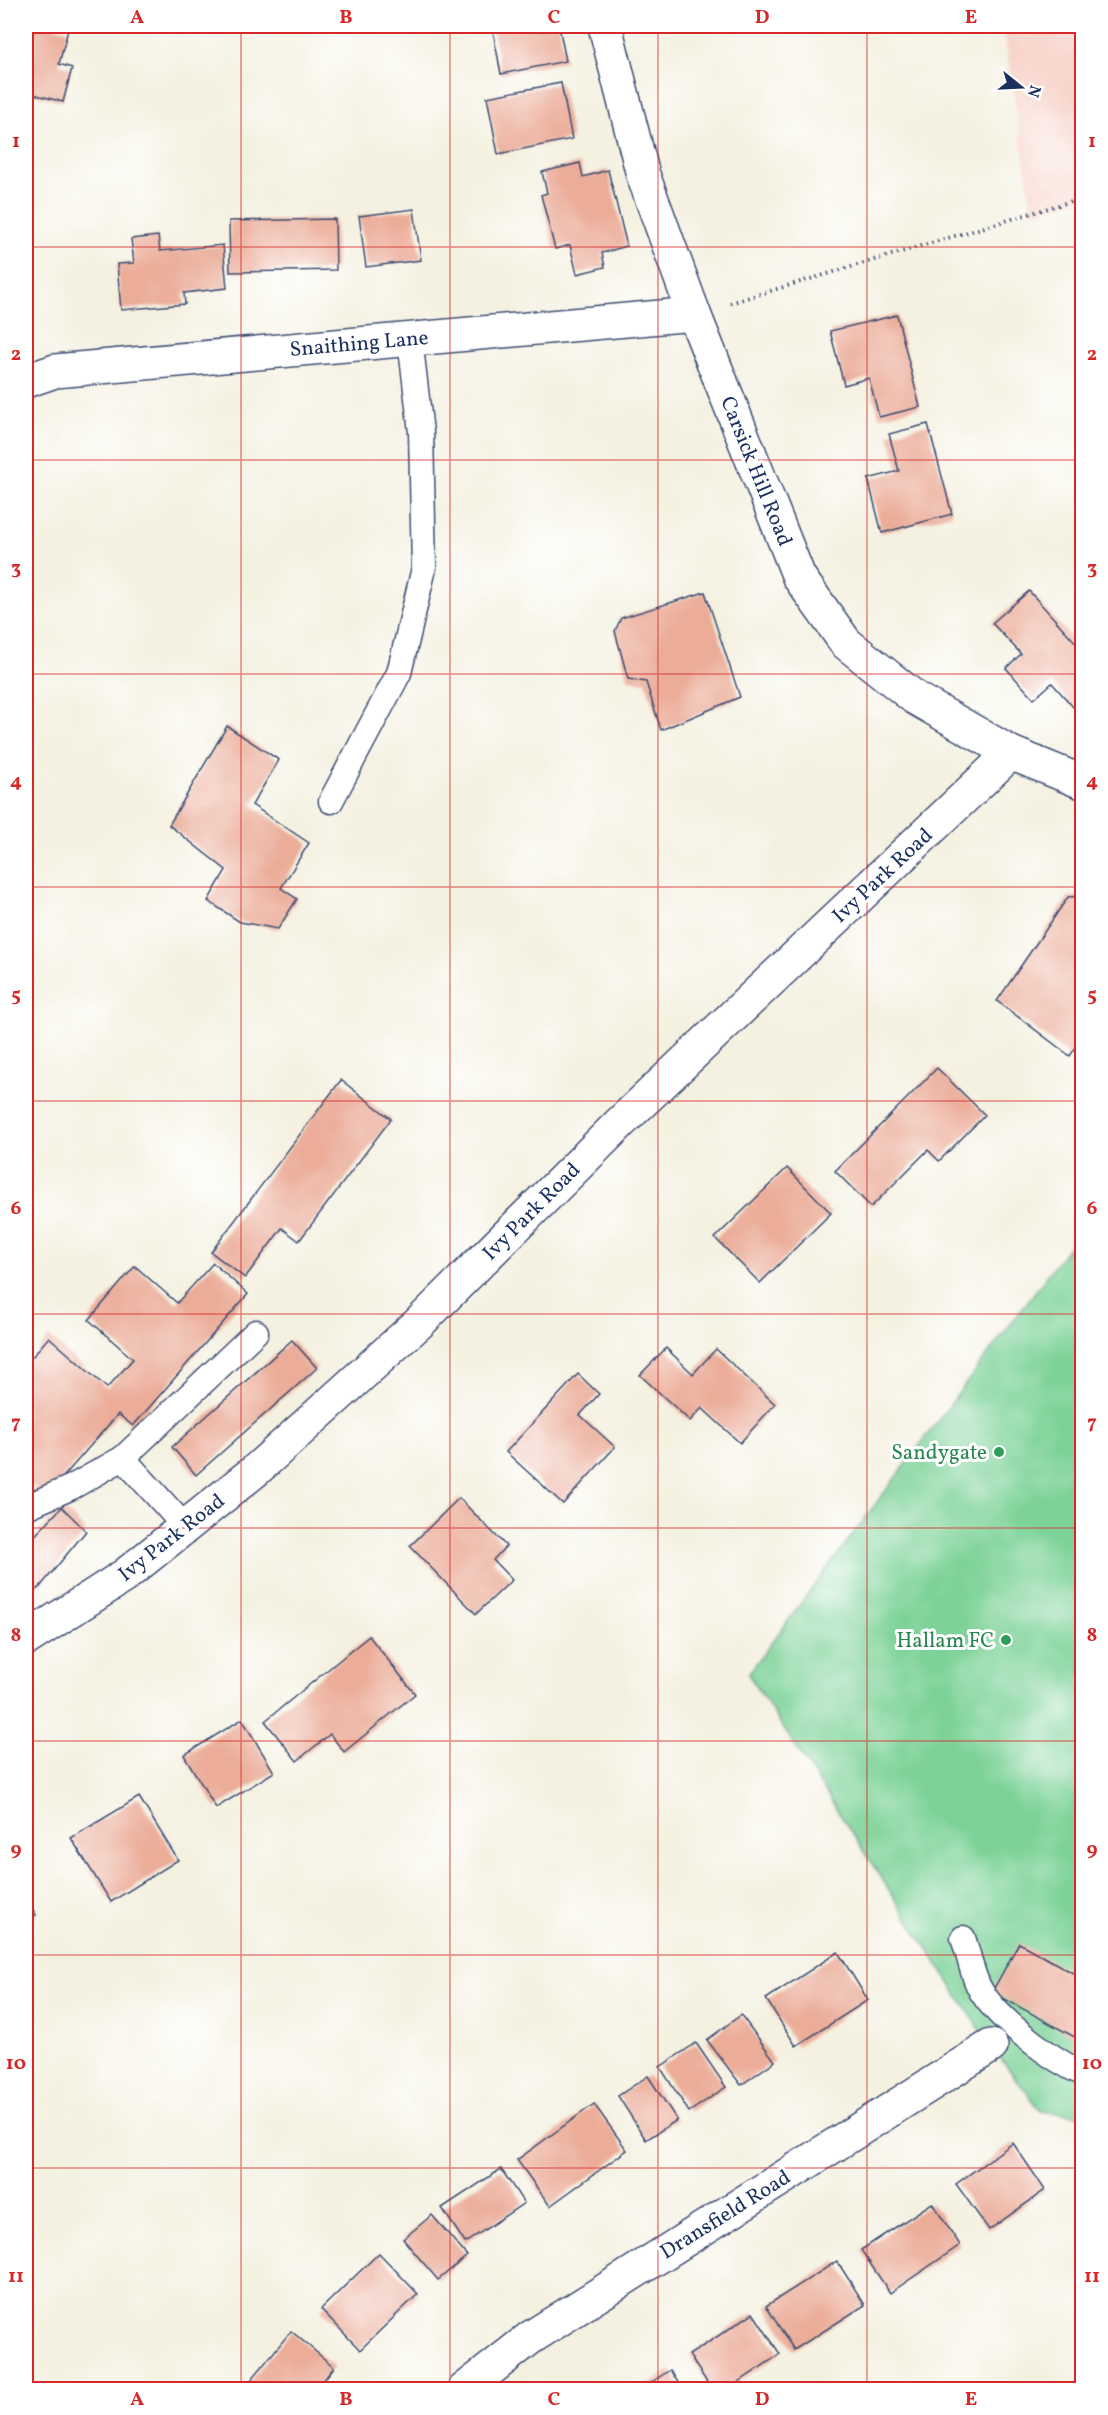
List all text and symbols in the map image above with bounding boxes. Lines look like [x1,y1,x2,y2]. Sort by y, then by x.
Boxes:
text: A [130,4,144,32]
text: B [339,4,353,32]
text: C [548,4,561,32]
text: D [755,4,769,32]
text: E [965,4,977,32]
north arrow [991,57,1051,117]
text: N [1021,82,1046,100]
text: 1 [12,128,20,156]
text: 1 [1088,128,1096,156]
street label: Snaithing Lane [288,324,430,365]
text: 2 [11,341,21,369]
text: 2 [1087,341,1097,369]
street label: Carsick Hill Road [712,392,799,551]
text: 3 [11,555,21,583]
text: 3 [1087,555,1097,583]
text: 4 [10,768,22,796]
text: 4 [1086,768,1098,796]
street label: Ivy Park Road [826,822,940,930]
text: 5 [11,982,21,1010]
text: 5 [1087,982,1097,1010]
street label: Ivy Park Road [477,1157,588,1268]
text: 6 [11,1195,22,1223]
text: 6 [1087,1195,1098,1223]
text: 7 [11,1409,21,1437]
text: 7 [1087,1409,1097,1437]
place label: Sandygate [891,1439,987,1468]
marker: Sandygate [992,1445,1006,1459]
street label: Ivy Park Road [113,1487,231,1589]
text: 8 [11,1622,21,1650]
text: 8 [1087,1622,1097,1650]
place label: Hallam FC [896,1627,994,1656]
marker: Hallam FC [999,1633,1013,1647]
text: 9 [10,1836,22,1864]
text: 9 [1086,1836,1098,1864]
text: 10 [6,2050,26,2078]
text: 10 [1082,2050,1102,2078]
street label: Dransfield Road [655,2164,797,2267]
text: 11 [8,2263,24,2291]
text: 11 [1084,2263,1100,2291]
text: A [130,2386,144,2414]
text: B [339,2386,353,2414]
text: C [548,2386,561,2414]
text: D [755,2386,769,2414]
text: E [965,2386,977,2414]

